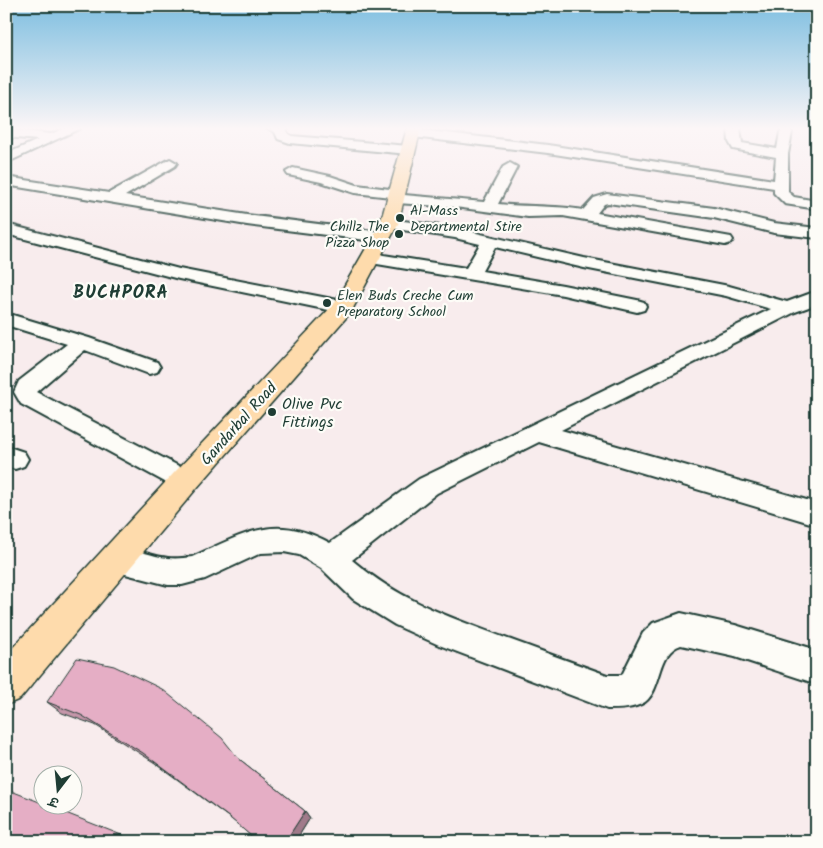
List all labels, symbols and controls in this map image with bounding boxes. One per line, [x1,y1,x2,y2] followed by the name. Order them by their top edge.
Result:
[410,200,522,238] place label: Al-Mass Departmental Stire
[394,212,406,224] marker: Al-Mass Departmental Stire
[326,216,390,254] place label: Chillz The Pizza Shop
[393,228,405,240] marker: Chillz The Pizza Shop
[73,279,169,308] district label: BUCHPORA
[337,285,473,323] place label: Elen Buds Creche Cum Preparatory School
[321,297,333,309] marker: Elen Buds Creche Cum Preparatory School
[195,376,284,471] street label: Gandarbal Road
[282,392,342,435] place label: Olive Pvc Fittings
[266,406,278,418] marker: Olive Pvc Fittings
[32,766,82,816] north arrow
[44,789,62,813] text: उ

